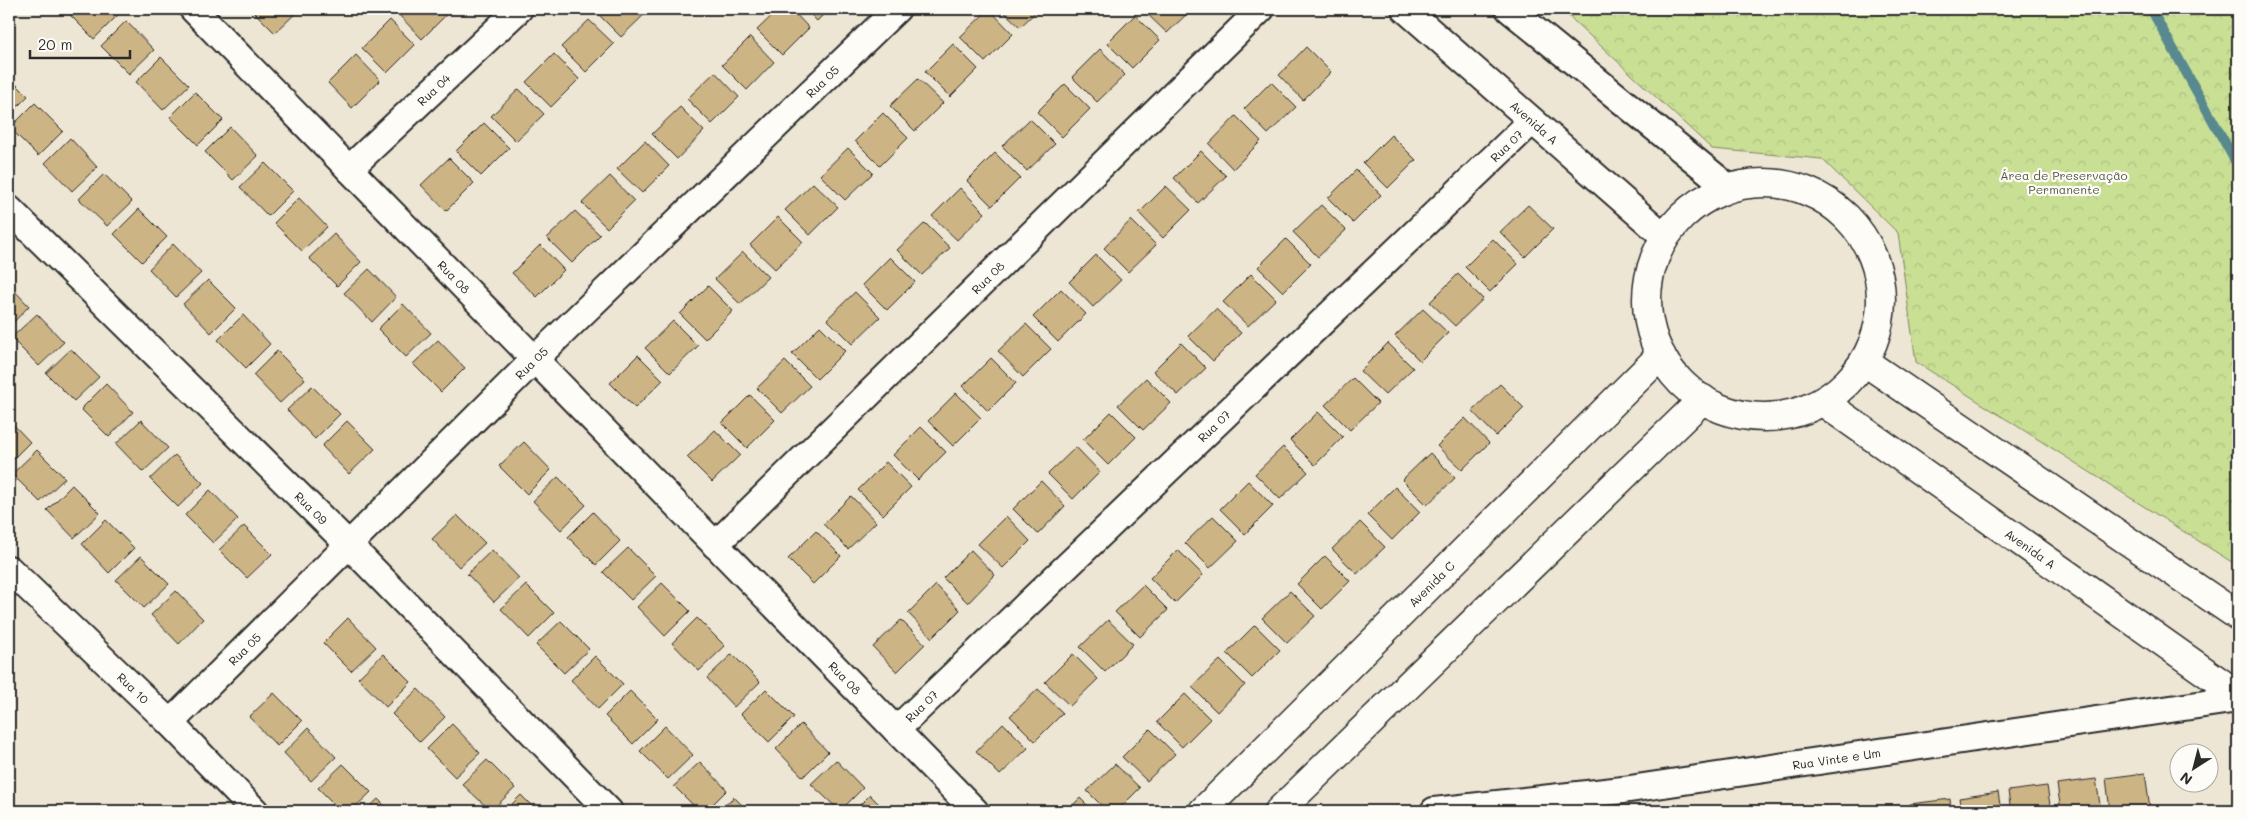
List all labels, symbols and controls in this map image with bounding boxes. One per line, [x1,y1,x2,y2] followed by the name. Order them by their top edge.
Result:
[30,28,130,60] scale bar
[38,34,72,54] text: 20 m
[802,62,842,101] street label: Rua 05
[413,70,454,109] street label: Rua 04
[1507,97,1562,148] street label: Avenida A
[1486,126,1526,165] street label: Rua 07
[2000,167,2128,197] park label: Área de Preservação Permanente
[434,257,474,297] street label: Rua 08
[968,258,1008,297] street label: Rua 08
[511,343,551,383] street label: Rua 05
[1194,406,1234,445] street label: Rua 07
[291,488,331,528] street label: Rua 09
[2002,525,2059,572] street label: Avenida A
[1405,557,1458,610] street label: Avenida C
[225,629,264,669] street label: Rua 05
[825,658,865,698] street label: Rua 08
[114,669,153,707] street label: Rua 10
[901,686,941,725] street label: Rua 07
[2170,742,2220,792] north arrow
[1791,744,1882,773] street label: Rua Vinte e Um
[2176,768,2196,790] text: N

